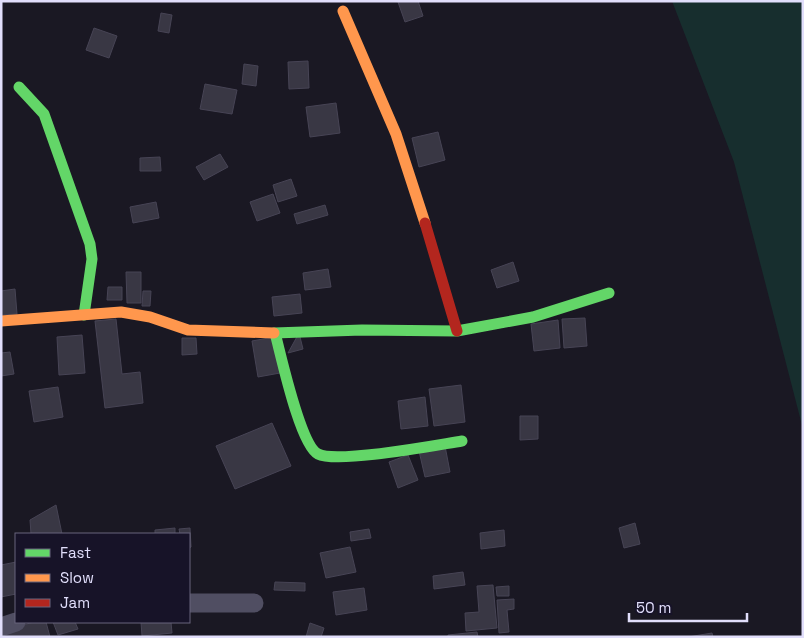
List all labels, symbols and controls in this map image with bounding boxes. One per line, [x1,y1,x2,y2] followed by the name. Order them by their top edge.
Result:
[15,533,190,623] legend
[60,543,91,562] text: Fast
[60,568,94,587] text: Slow
[629,590,746,622] scale bar
[60,593,90,612] text: Jam
[636,598,671,617] text: 50 m

